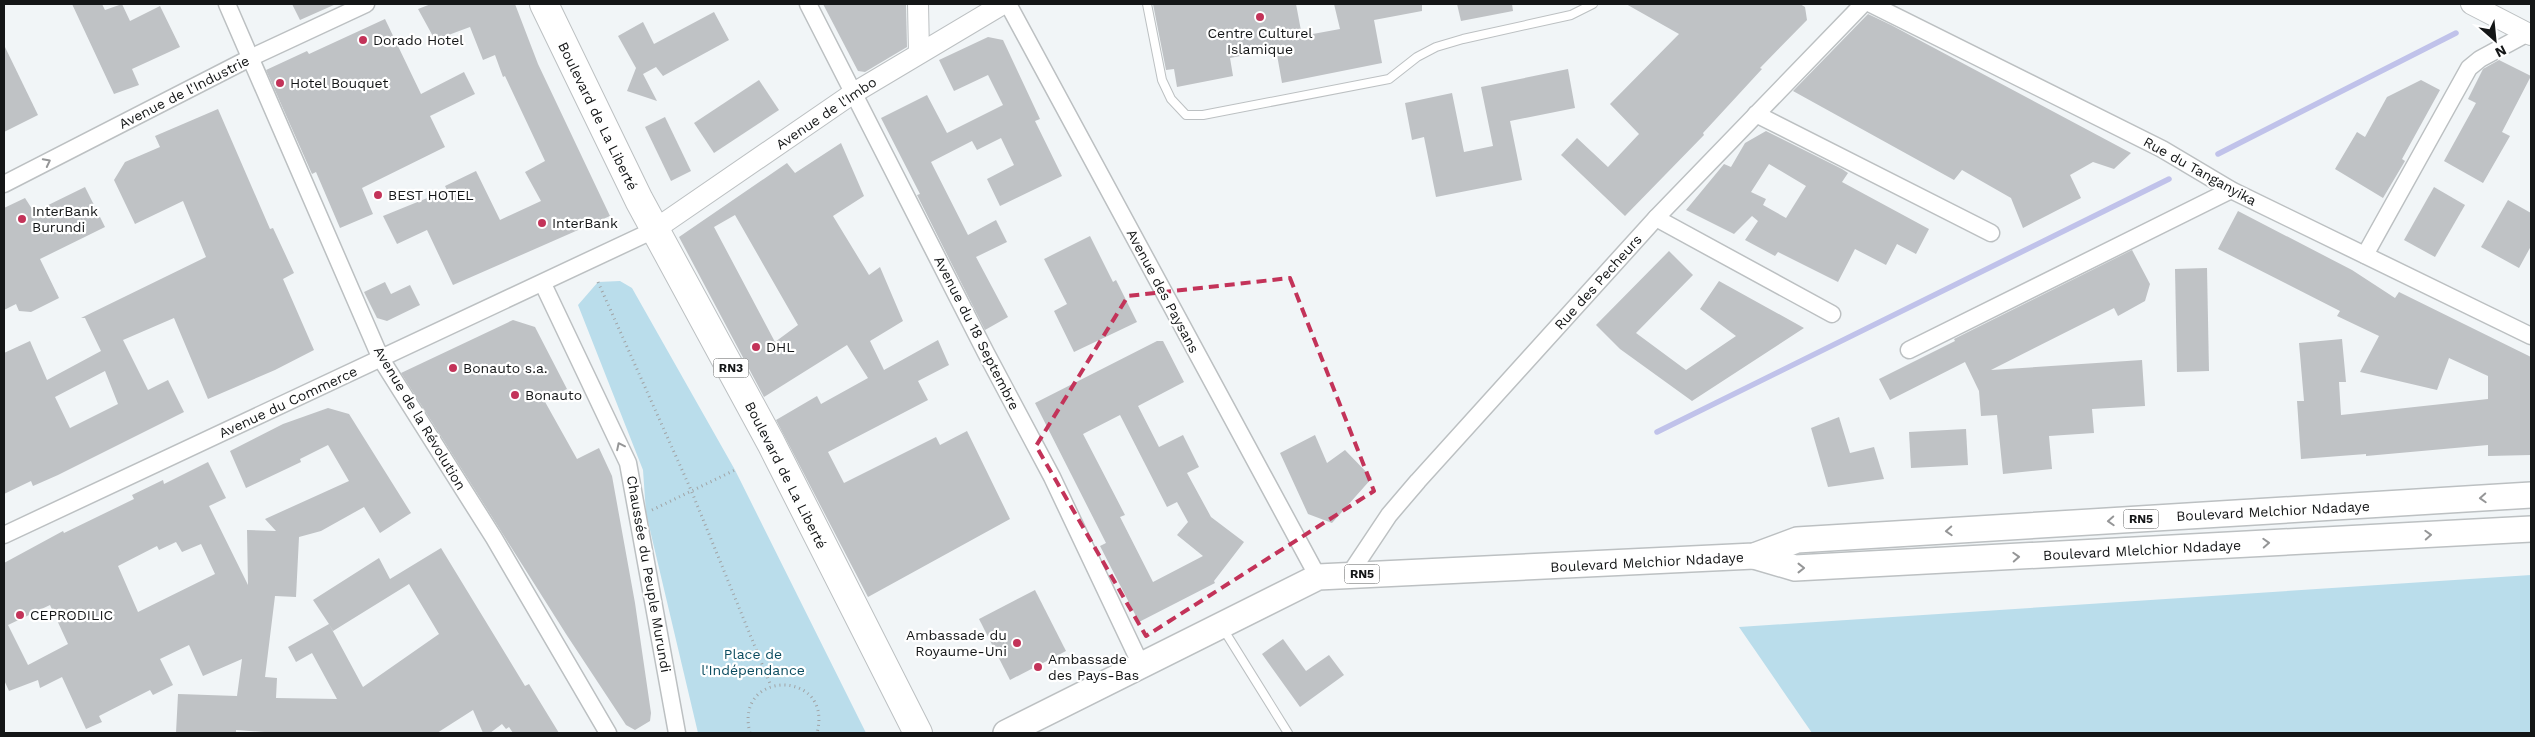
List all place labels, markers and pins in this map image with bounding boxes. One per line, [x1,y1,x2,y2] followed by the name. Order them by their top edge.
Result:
[1254,11,1266,23] marker: Centre Culturel Islamique
[1207,25,1313,57] place label: Centre Culturel Islamique
[373,32,464,48] place label: Dorado Hotel
[357,34,369,46] marker: Dorado Hotel
[290,75,388,91] place label: Hotel Bouquet
[274,77,286,89] marker: Hotel Bouquet
[388,187,474,203] place label: BEST HOTEL
[372,189,384,201] marker: BEST HOTEL
[32,203,98,235] place label: InterBank Burundi
[16,213,28,225] marker: InterBank Burundi
[552,215,618,231] place label: InterBank
[536,217,548,229] marker: InterBank
[766,339,795,355] place label: DHL
[750,341,762,353] marker: DHL
[463,360,548,376] place label: Bonauto s.a.
[447,362,459,374] marker: Bonauto s.a.
[525,387,582,403] place label: Bonauto
[509,389,521,401] marker: Bonauto
[30,607,113,623] place label: CEPRODILIC
[14,609,26,621] marker: CEPRODILIC
[906,627,1007,659] place label: Ambassade du Royaume-Uni
[1011,637,1023,649] marker: Ambassade du Royaume-Uni
[1048,651,1139,683] place label: Ambassade des Pays-Bas
[1032,661,1044,673] marker: Ambassade des Pays-Bas

